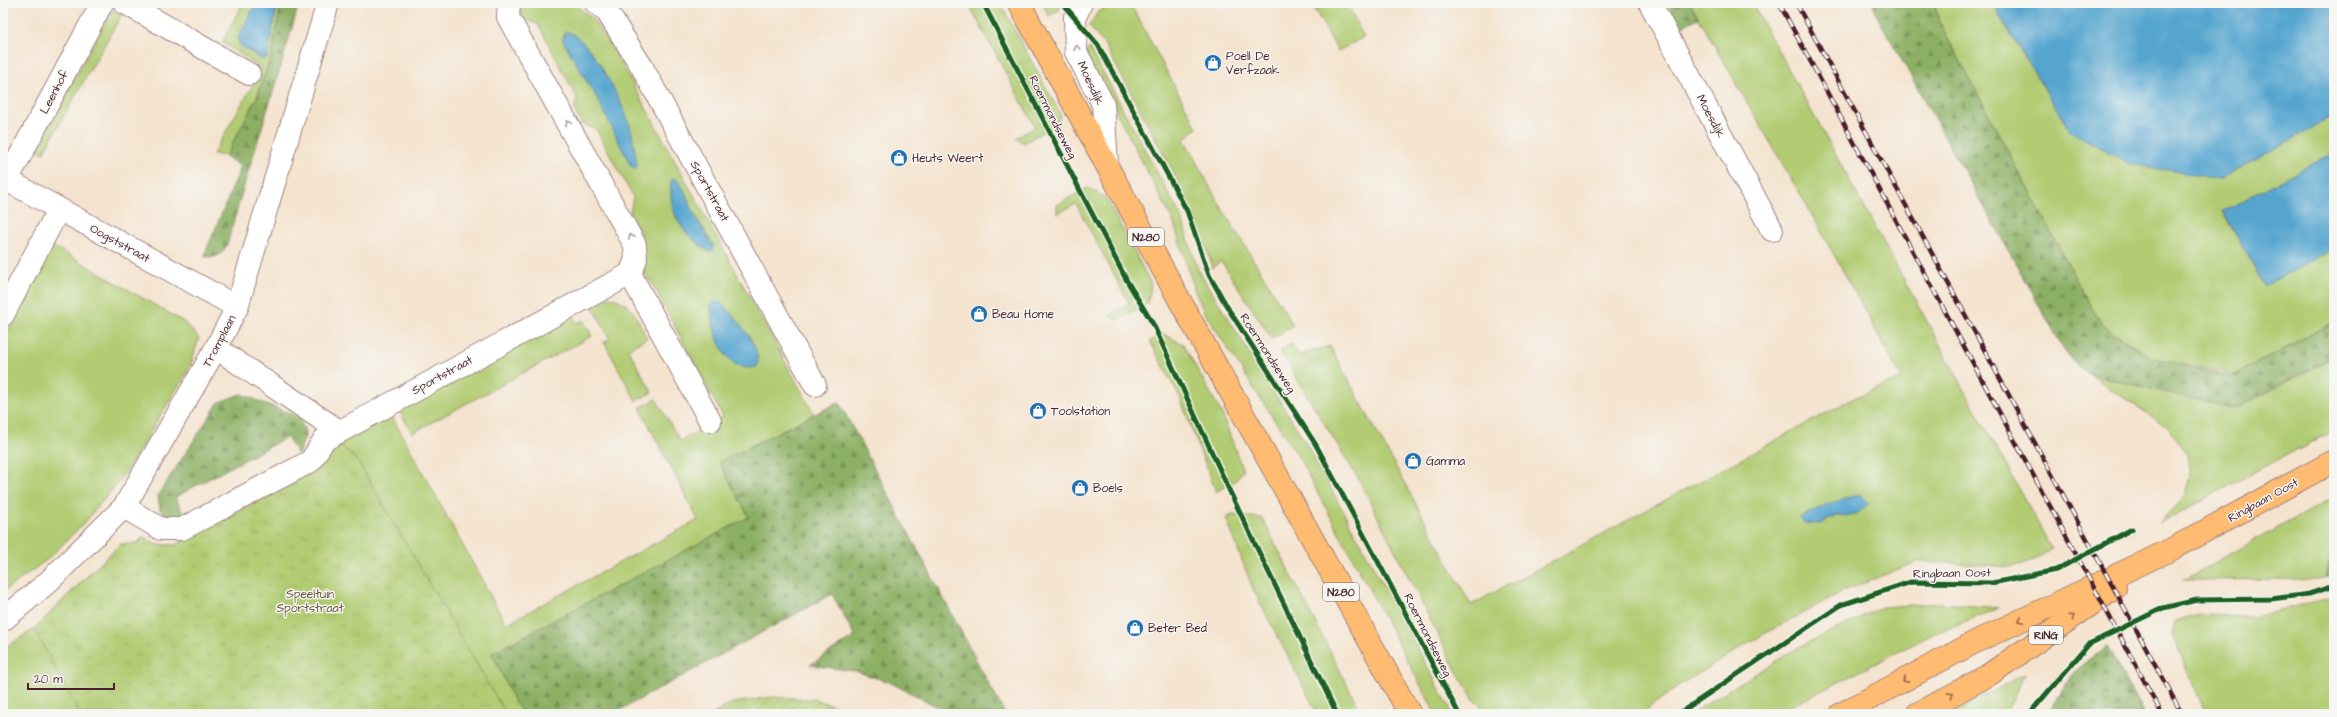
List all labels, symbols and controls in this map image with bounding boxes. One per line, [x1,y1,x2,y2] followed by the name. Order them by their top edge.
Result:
[1073,45,1082,51] one-way arrow
[1226,48,1280,79] place label: Poell De Verfzaak
[1203,53,1223,73] shop icon: Poell De Verfzaak
[1073,58,1108,109] street label: Moesdijk
[36,67,73,117] street label: Leenhof
[1023,73,1081,162] street label: Roermondseweg
[1692,92,1729,141] street label: Moesdijk
[565,120,573,127] one-way arrow
[889,148,909,168] shop icon: Heuts Weert
[912,150,983,167] place label: Heuts Weert
[686,158,733,225] street label: Sportstraat
[86,220,153,268] street label: Oogststraat
[1128,228,1164,246] road number: N280
[628,233,636,241] one-way arrow
[969,304,989,324] shop icon: Beau Home
[992,306,1054,323] place label: Beau Home
[1235,310,1300,397] street label: Roermondseweg
[199,312,240,370] street label: Tromplaan
[409,352,476,399] street label: Sportstraat
[1028,401,1048,421] shop icon: Toolstation
[1051,403,1110,420] place label: Toolstation
[1403,451,1423,471] shop icon: Gamma
[1426,453,1465,470] place label: Gamma
[2225,474,2302,528] street label: Ringbaan Oost
[1070,478,1090,498] shop icon: Boels
[1093,480,1123,497] place label: Boels
[1913,564,1991,584] street label: Ringbaan Oost
[1323,583,1359,601] road number: N280
[276,586,344,617] park label: Speeltuin Sportstraat
[1398,591,1456,680] street label: Roermondseweg
[2068,614,2075,622] one-way arrow
[2018,615,2026,623] one-way arrow
[1125,618,1145,638] shop icon: Beter Bed
[1148,620,1207,637] place label: Beter Bed
[2029,626,2063,644] road number: RING
[28,665,114,691] scale bar
[34,671,63,688] text: 20 m
[1902,675,1909,682] one-way arrow
[1947,693,1955,700] one-way arrow

